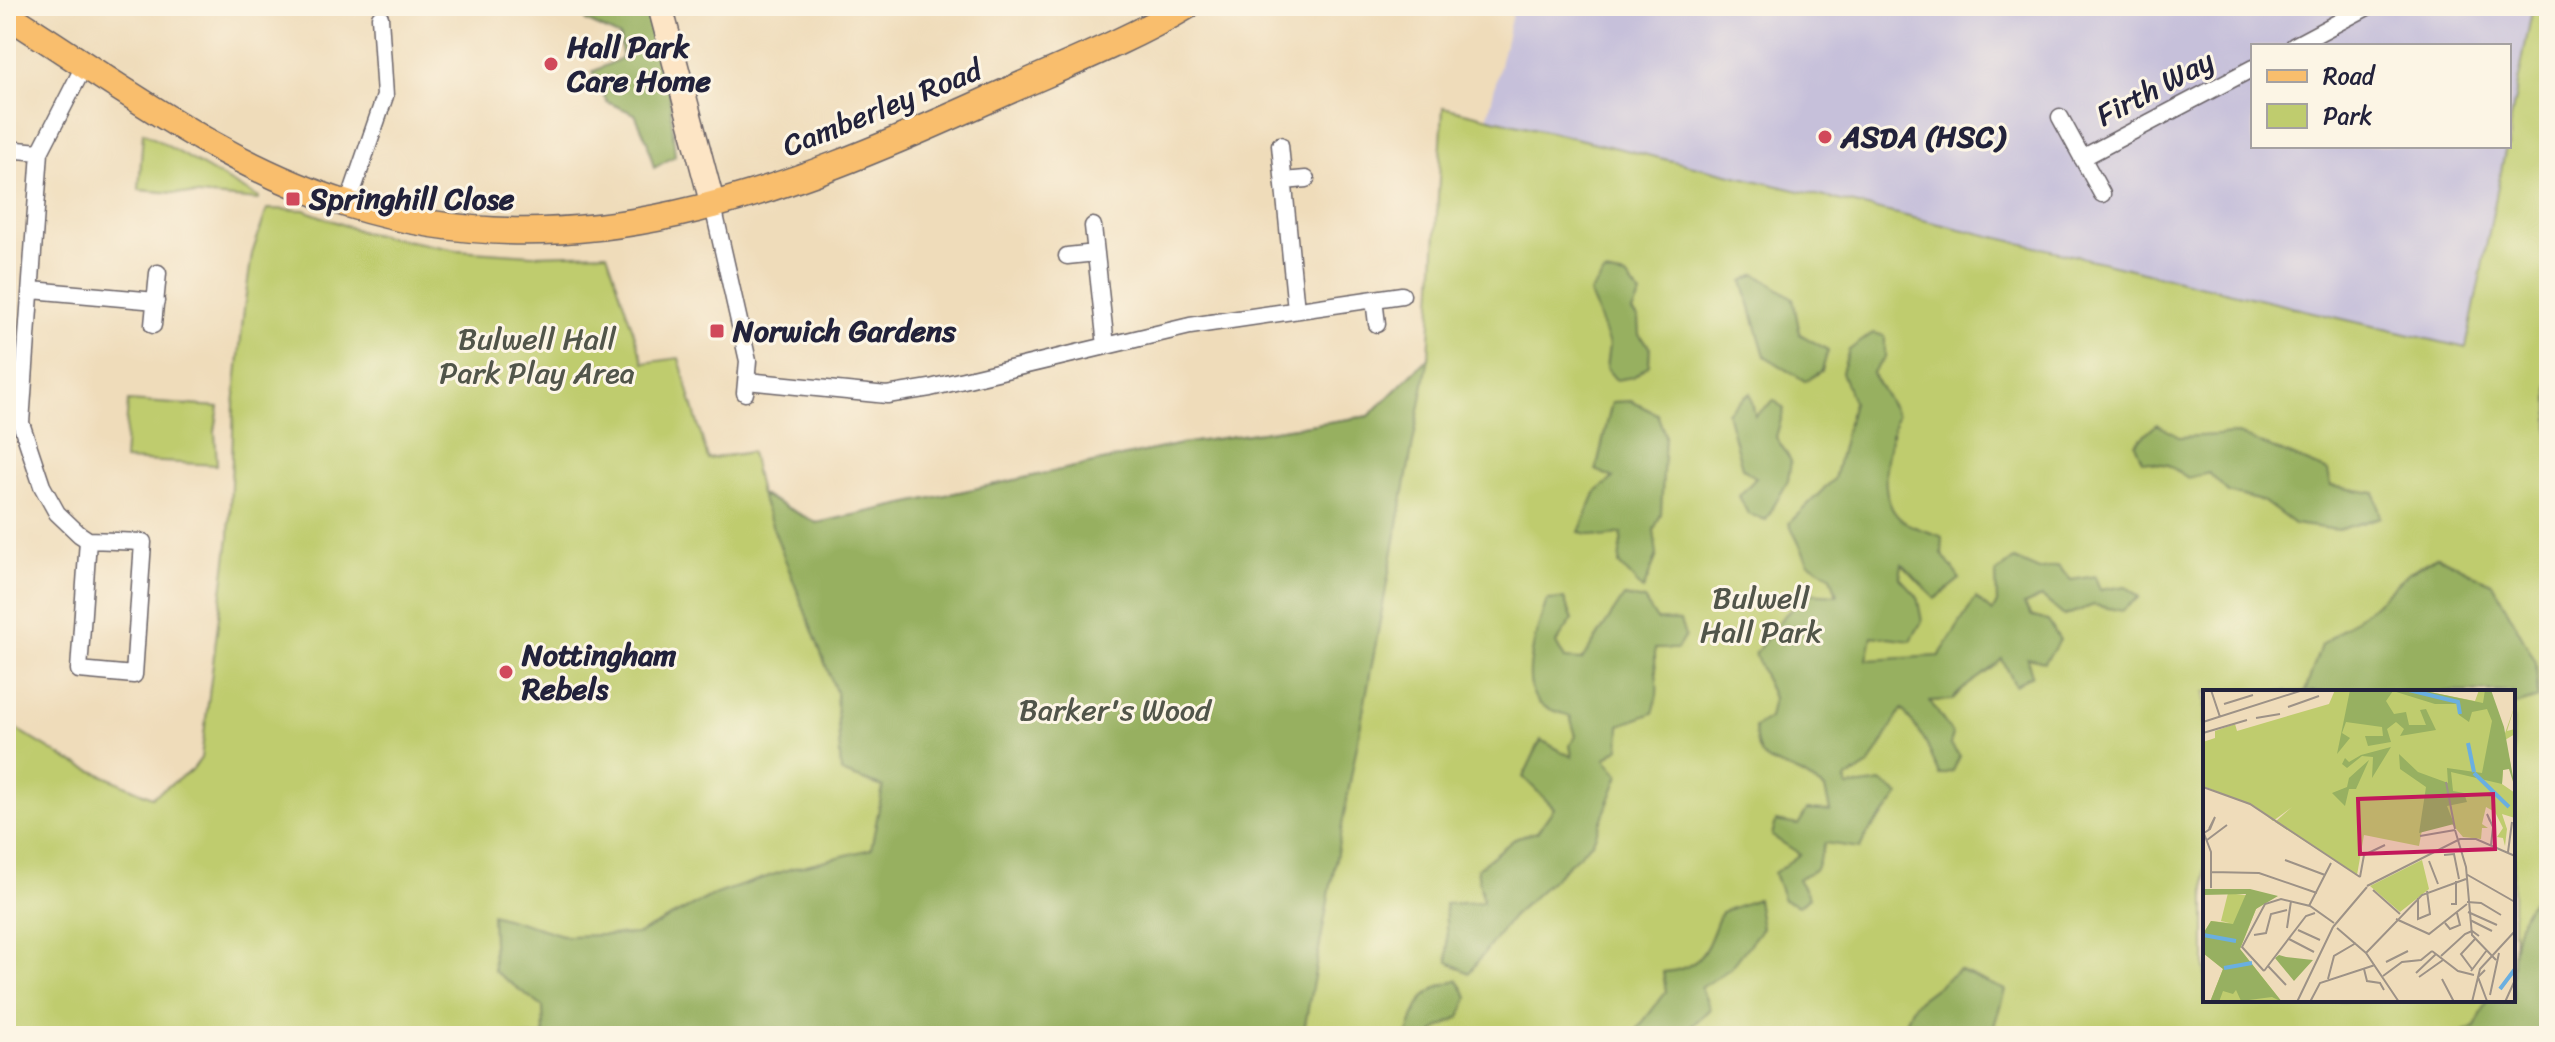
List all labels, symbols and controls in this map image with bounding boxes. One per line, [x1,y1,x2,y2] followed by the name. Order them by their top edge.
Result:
[566,20,711,108] place label: Hall Park Care Home
[2086,34,2224,142] street label: Firth Way
[774,43,992,173] street label: Camberley Road
[2251,44,2511,148] legend
[542,55,560,73] marker: Hall Park Care Home
[2323,55,2377,97] text: Road
[2323,95,2372,137] text: Park
[1839,110,2007,164] place label: ASDA (HSC)
[1816,128,1834,146] marker: ASDA (HSC)
[308,172,515,226] place label: Springhill Close
[284,190,302,208] marker: Springhill Close
[732,304,957,358] place label: Norwich Gardens
[439,312,635,400] park label: Bulwell Hall Park Play Area
[708,322,726,340] marker: Norwich Gardens
[1700,571,1823,659] park label: Bulwell Hall Park
[521,628,676,716] place label: Nottingham Rebels
[497,663,515,681] marker: Nottingham Rebels
[1019,683,1213,737] park label: Barker's Wood
[2203,690,2515,1002] inset map

